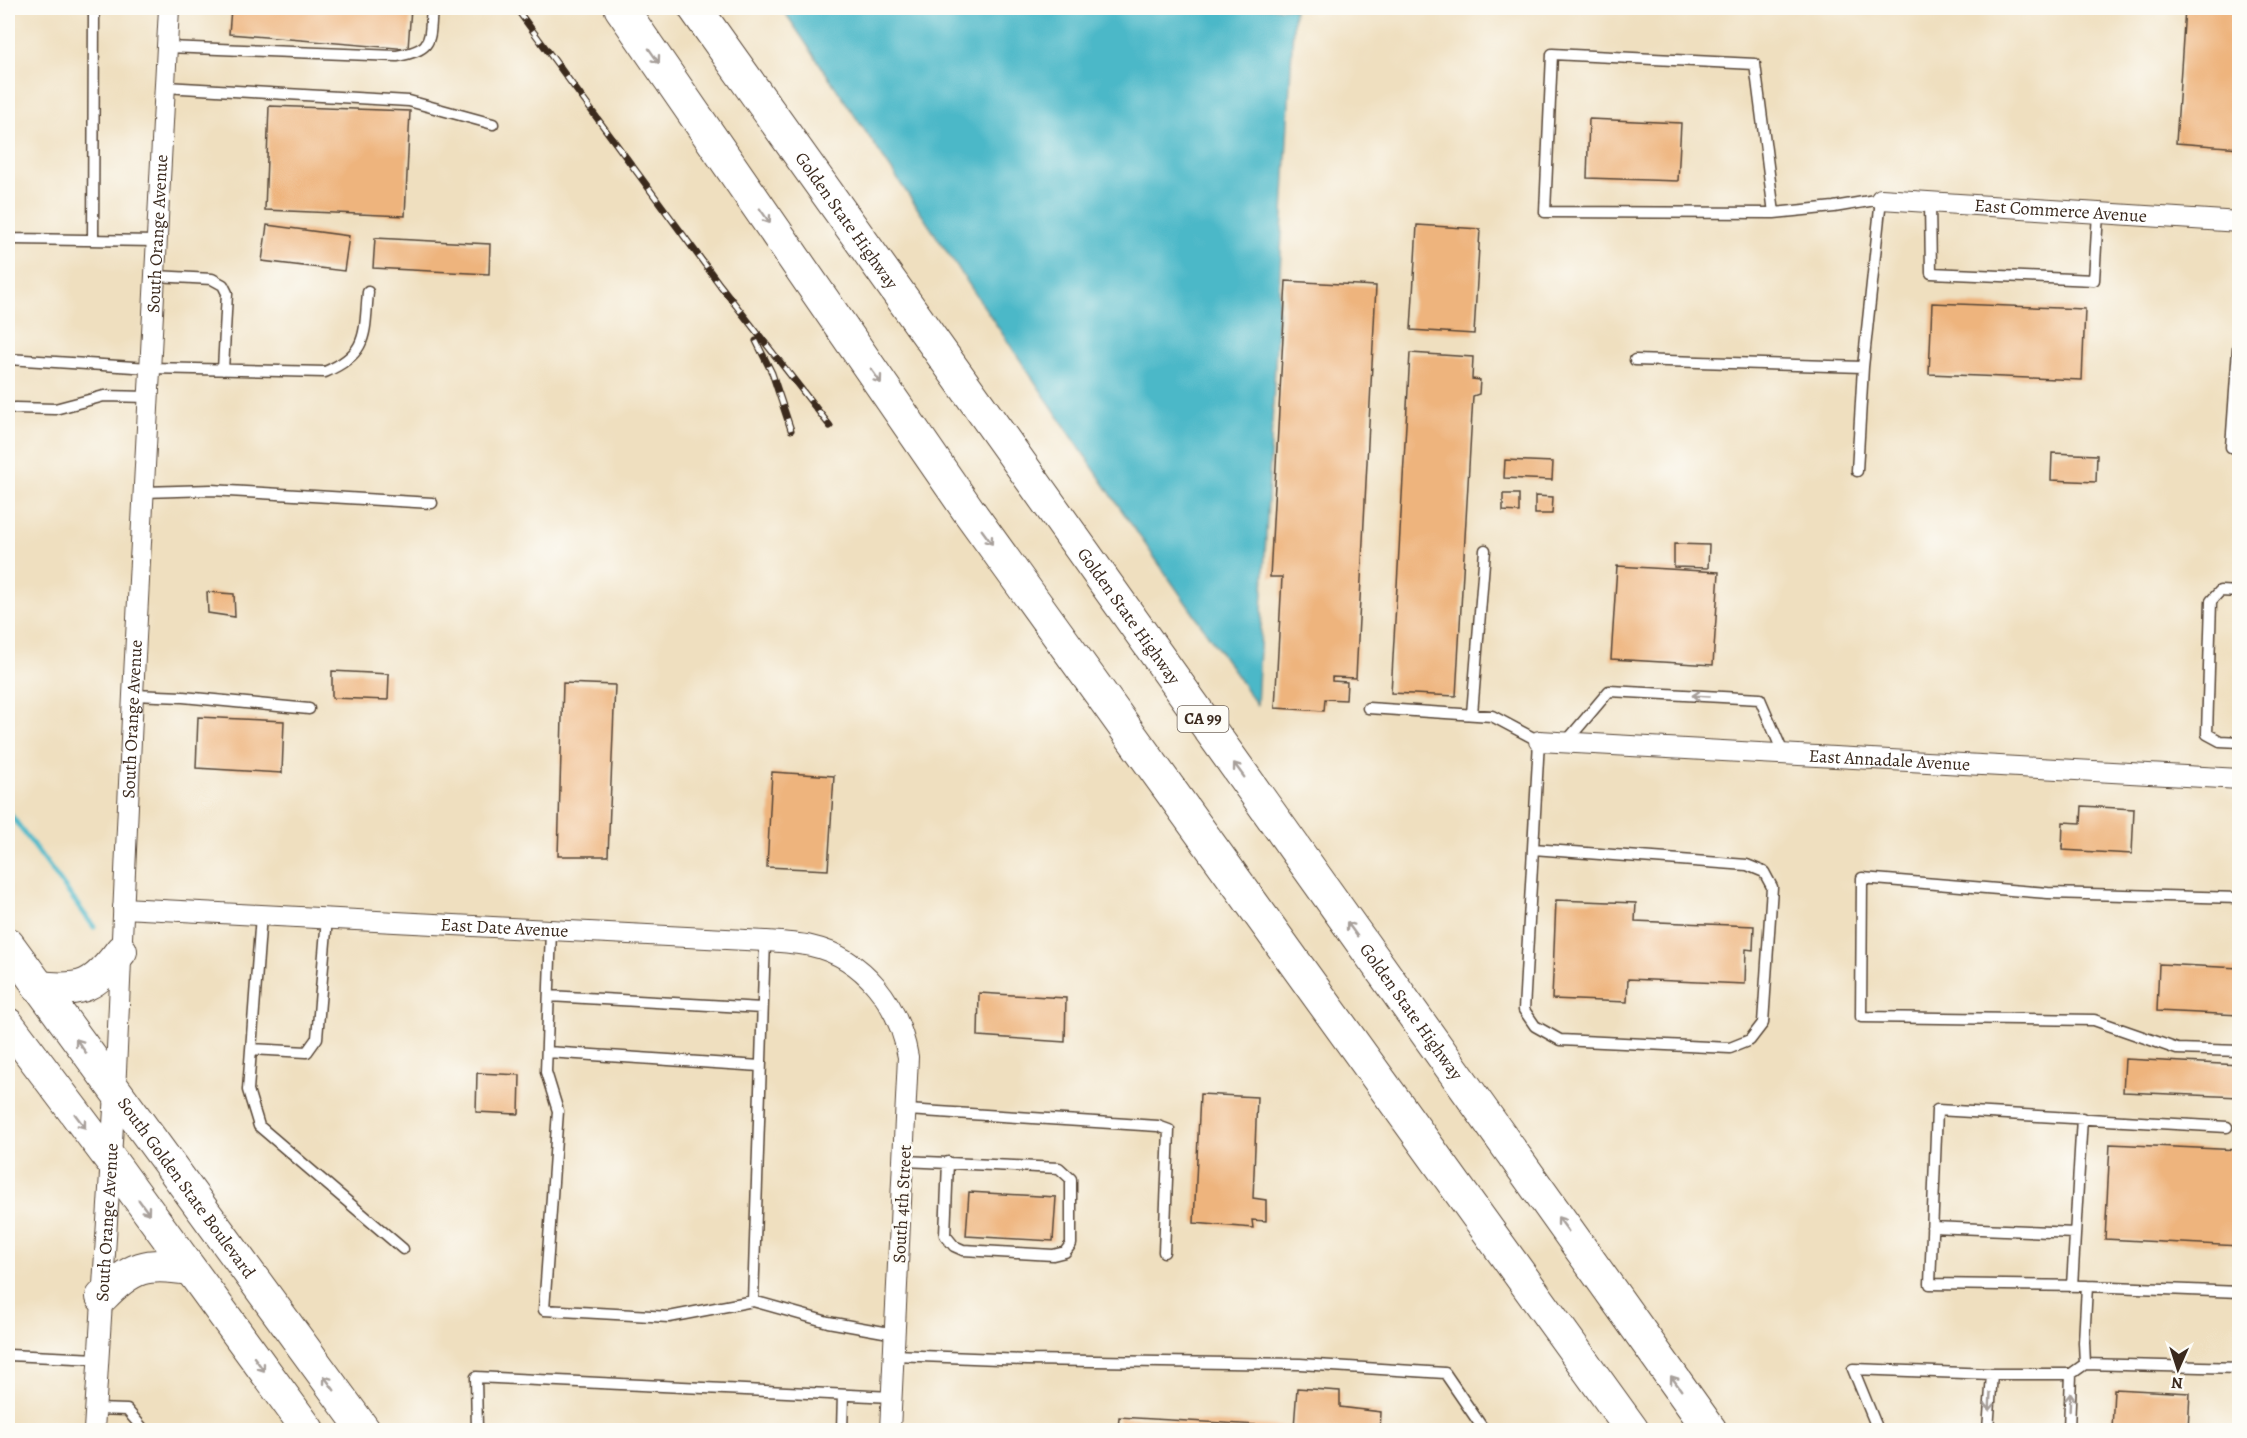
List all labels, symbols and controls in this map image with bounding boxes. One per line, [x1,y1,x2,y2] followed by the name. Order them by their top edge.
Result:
[648,47,660,63] one-way arrow
[790,147,904,295] street label: Golden State Highway
[141,154,173,314] street label: South Orange Avenue
[1974,193,2148,228] street label: East Commerce Avenue
[759,207,771,224] one-way arrow
[870,368,882,384] one-way arrow
[981,528,993,544] one-way arrow
[1072,543,1187,690] street label: Golden State Highway
[116,639,148,799] street label: South Orange Avenue
[1692,690,1712,701] one-way arrow
[1178,706,1228,732] road number: CA 99
[1808,744,1971,776] street label: East Annadale Avenue
[1233,762,1245,778] one-way arrow
[440,912,569,943] street label: East Date Avenue
[1346,921,1358,937] one-way arrow
[1354,938,1469,1086] street label: Golden State Highway
[75,1038,87,1054] one-way arrow
[112,1092,261,1283] street label: South Golden State Boulevard
[74,1113,87,1129] one-way arrow
[90,1142,124,1302] street label: South Orange Avenue
[887,1144,917,1264] street label: South 4th Street
[138,1198,150,1214] one-way arrow
[1557,1217,1569,1233] one-way arrow
[2148,1339,2208,1399] north arrow
[253,1356,265,1372] one-way arrow
[2171,1372,2184,1394] text: N
[1670,1375,1682,1391] one-way arrow
[323,1376,335,1392] one-way arrow
[1984,1392,1995,1412] one-way arrow
[2065,1393,2076,1413] one-way arrow

